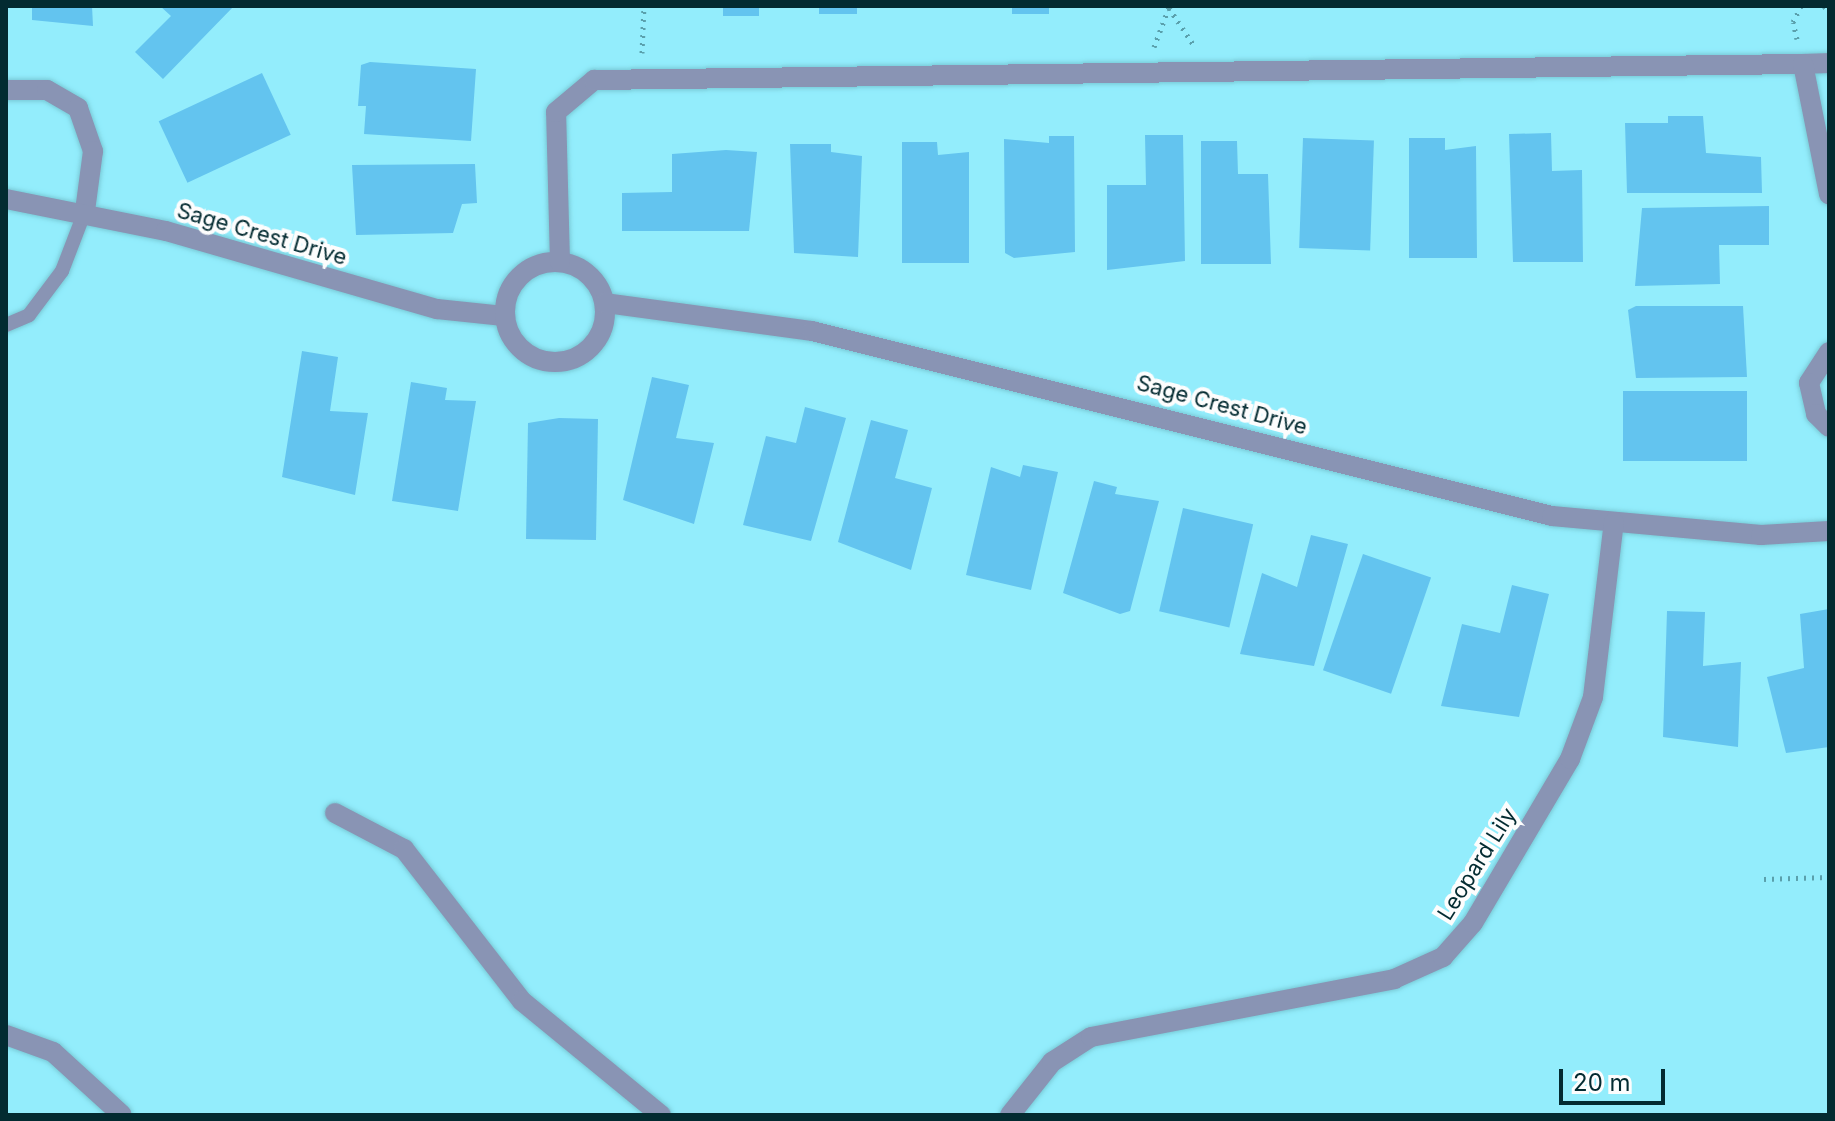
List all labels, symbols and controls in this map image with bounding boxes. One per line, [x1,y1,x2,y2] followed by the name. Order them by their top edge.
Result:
[174,197,350,271] street label: Sage Crest Drive
[1134,370,1310,440] street label: Sage Crest Drive
[1432,803,1522,925] street label: Leopard Lily
[1563,1053,1669,1103] scale bar
[1573,1068,1631,1097] text: 20 m

